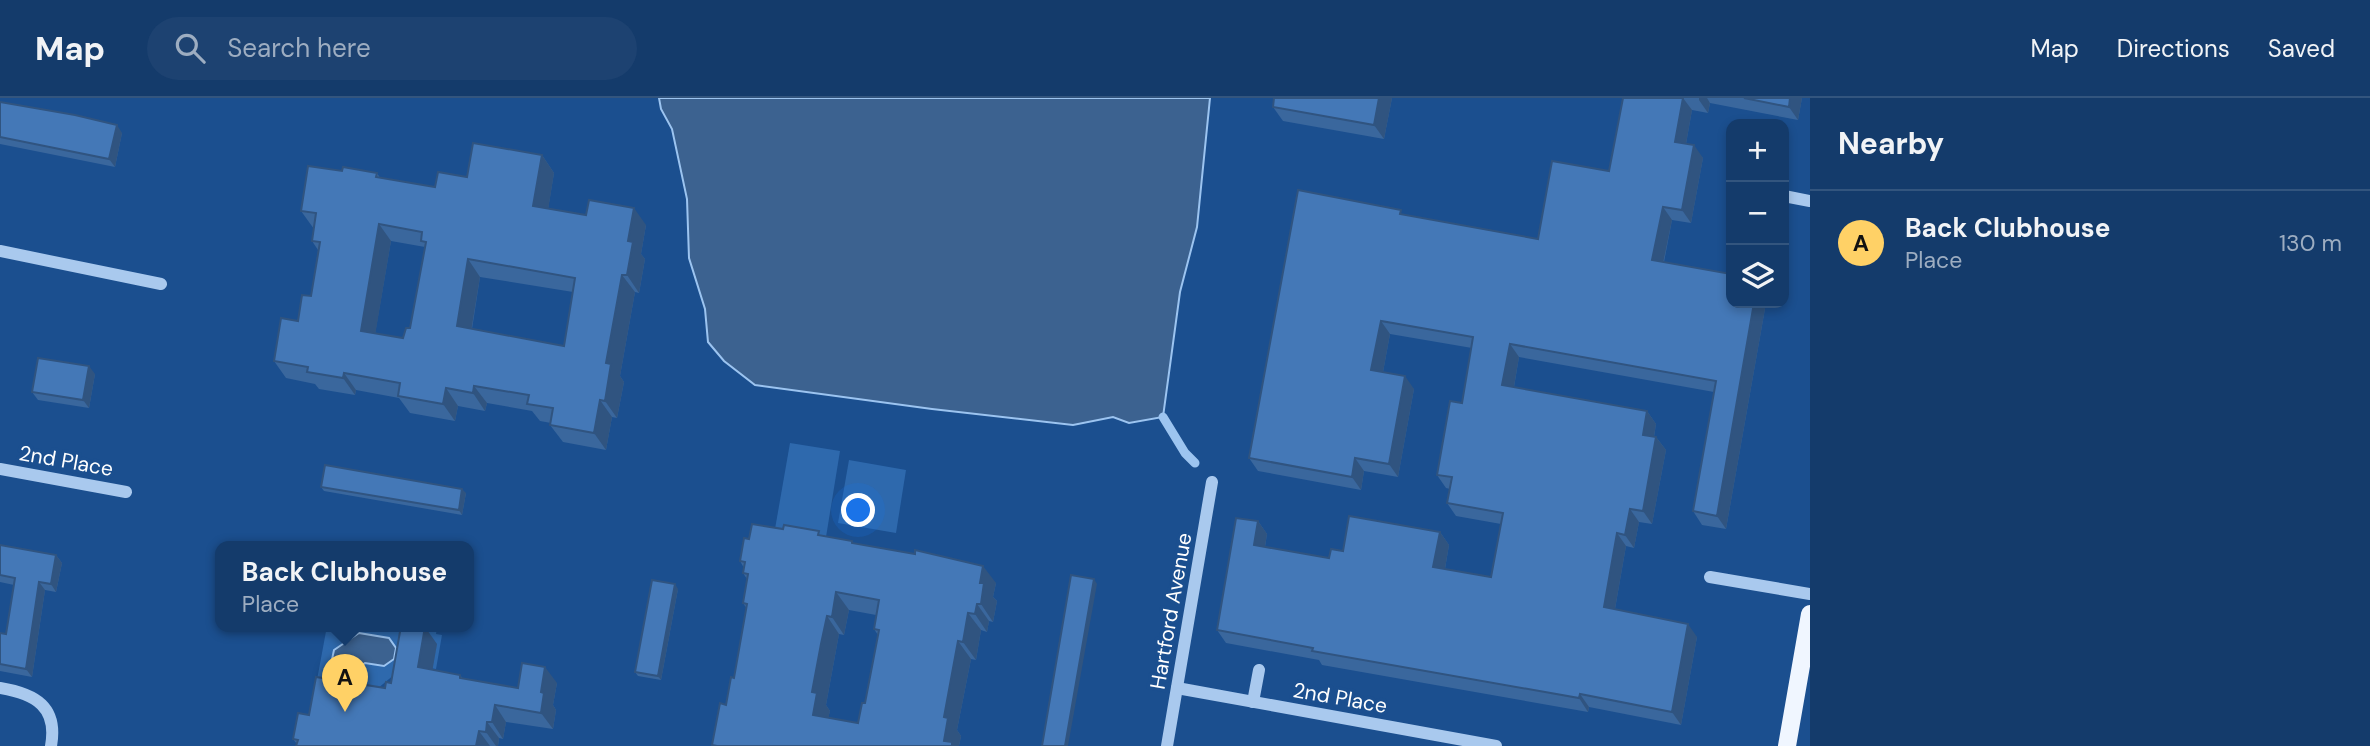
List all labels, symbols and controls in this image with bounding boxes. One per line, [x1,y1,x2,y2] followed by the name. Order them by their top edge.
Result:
[147,17,637,80] search box
[35,27,105,70] text: Map
[171,29,209,67] icon: search
[227,31,371,65] text: Search here
[2031,33,2079,64] text: Map
[2117,33,2230,64] text: Directions
[2268,33,2335,64] text: Saved
[1726,119,1789,308] map controls
[1726,119,1789,182] button: +
[1838,124,1944,163] text: Nearby
[1726,182,1789,245] button: −
[1905,211,2110,245] text: Back Clubhouse
[1853,228,1869,258] text: A
[2279,228,2342,258] text: 130 m
[1726,245,1789,308] button: layers
[1905,245,1962,275] text: Place
[17,439,115,483] street label: 2nd Place
[841,493,875,527] your location
[1143,531,1199,691] street label: Hartford Avenue
[215,541,474,632] popup
[242,555,447,589] text: Back Clubhouse
[242,589,299,619] text: Place
[322,654,368,712] pin: A
[1291,676,1389,720] street label: 2nd Place

